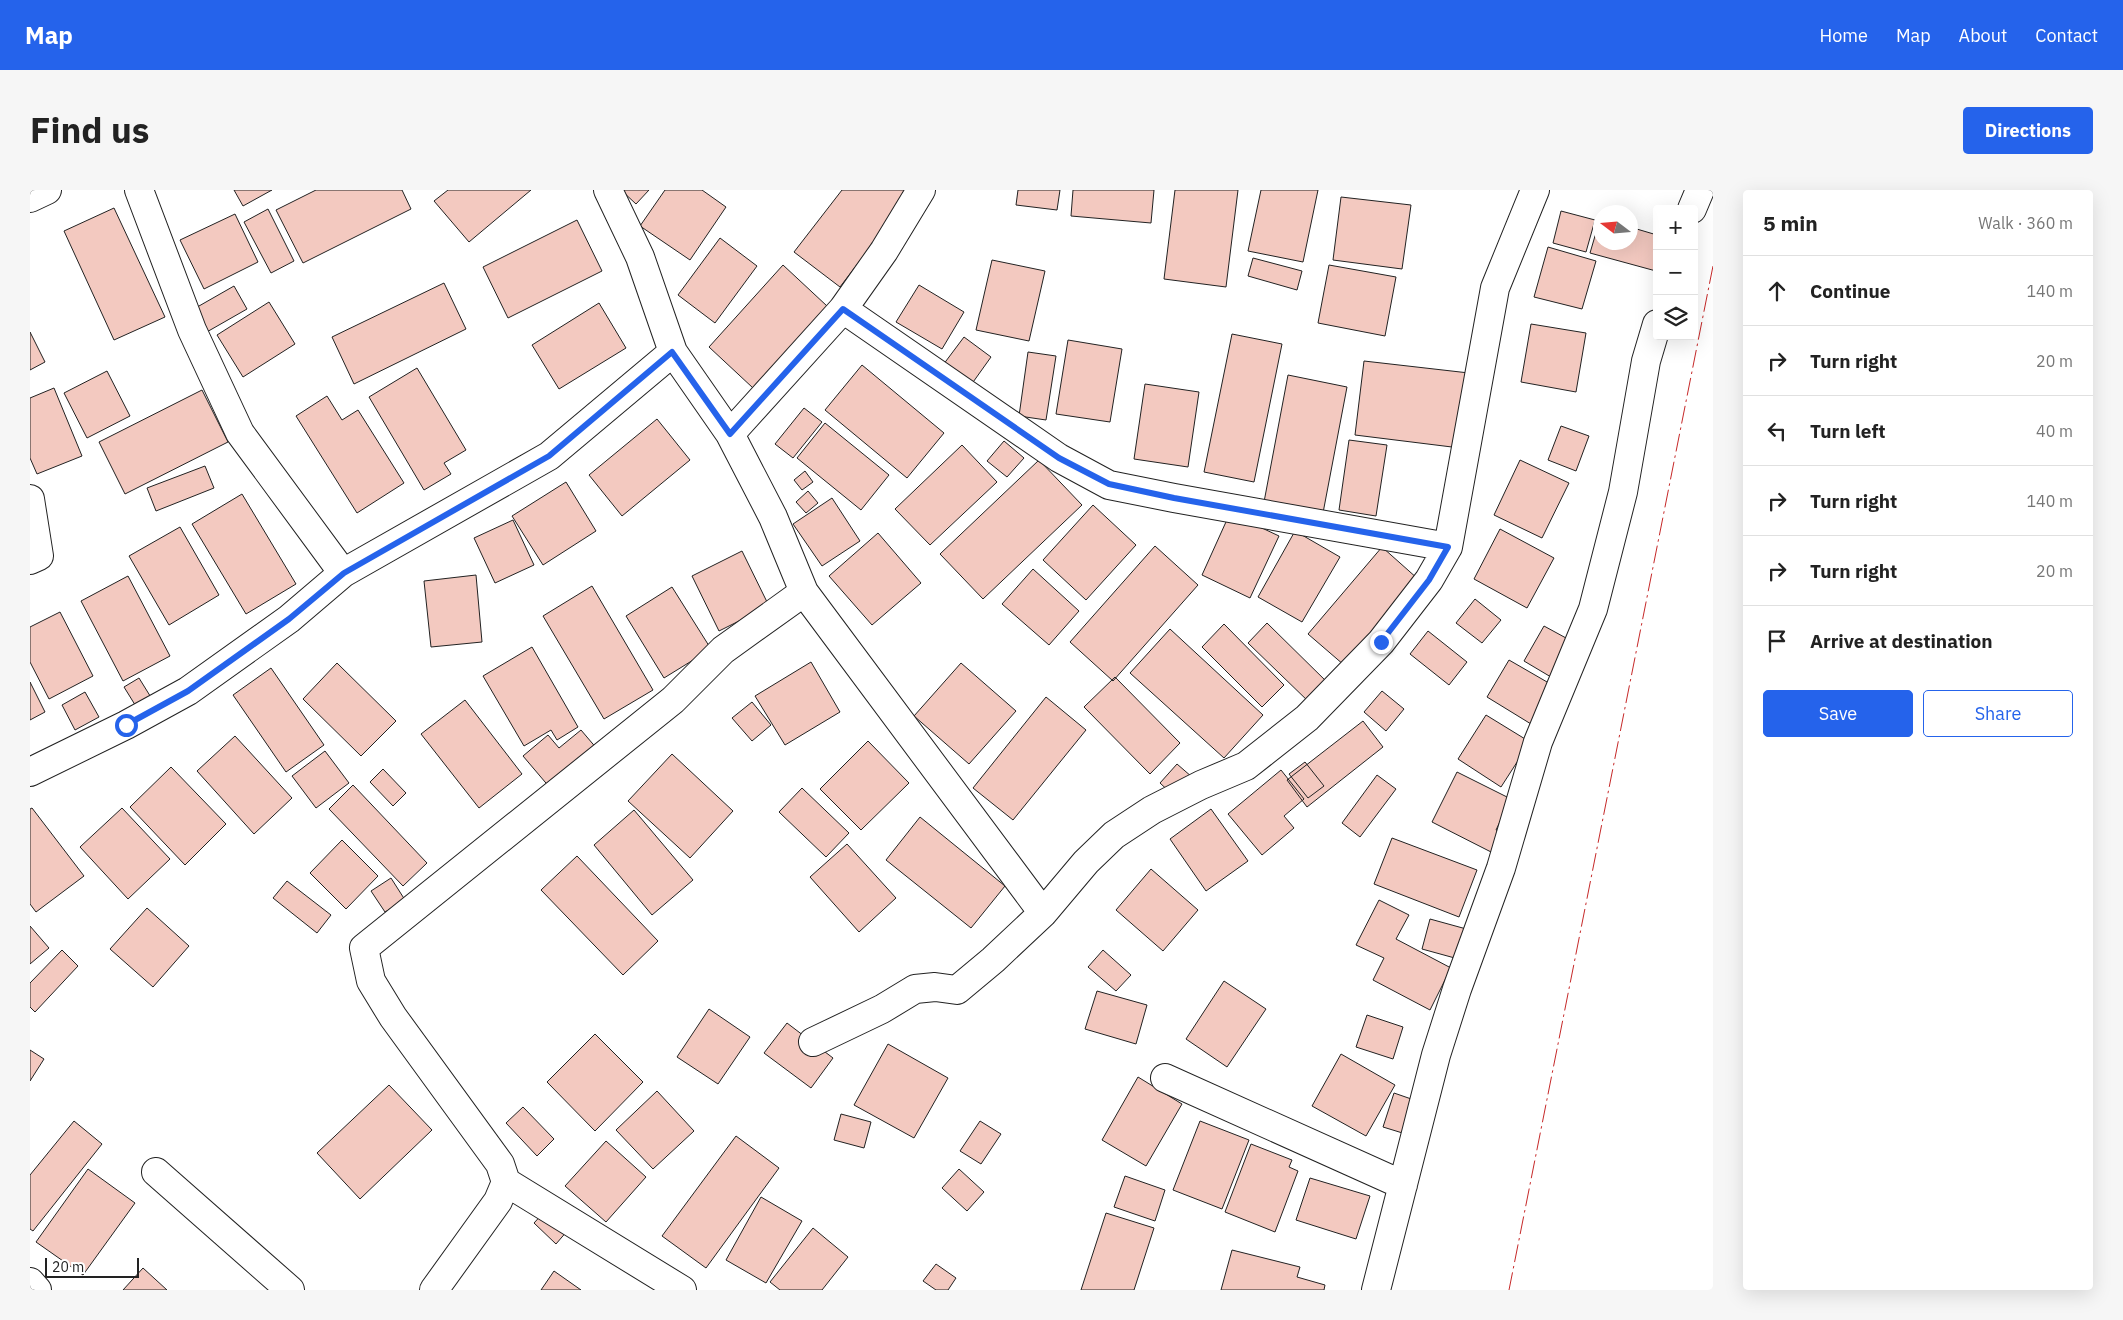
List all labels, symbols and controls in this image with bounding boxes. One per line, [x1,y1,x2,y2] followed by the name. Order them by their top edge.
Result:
[25,19,73,51] text: Map
[1820,24,1868,47] text: Home
[1896,24,1931,47] text: Map
[1959,24,2007,47] text: About
[2035,24,2098,47] text: Contact
[30,107,149,153] text: Find us
[1963,107,2093,154] button: Directions
[1593,205,1638,250] north arrow
[1653,205,1698,340] map controls
[1653,205,1698,250] button: +
[1763,209,1818,237] text: 5 min
[1978,213,2073,233] text: Walk · 360 m
[1653,250,1698,295] button: −
[1763,277,1791,305] icon: ahead
[1810,279,1890,303] text: Continue
[2026,281,2073,301] text: 140 m
[1653,295,1698,340] button: layers
[1763,347,1791,375] icon: right
[1810,349,1897,373] text: Turn right
[2036,351,2073,371] text: 20 m
[1763,417,1791,445] icon: left
[1810,419,1886,443] text: Turn left
[2036,421,2073,441] text: 40 m
[1763,487,1791,515] icon: right
[1810,489,1897,513] text: Turn right
[2026,491,2073,511] text: 140 m
[1763,557,1791,585] icon: right
[1810,559,1897,583] text: Turn right
[2036,561,2073,581] text: 20 m
[1763,627,1791,655] icon: arrive
[1810,629,1993,653] text: Arrive at destination
[1370,631,1393,654] route end
[1763,690,1913,737] button: Save
[1923,690,2073,737] button: Share
[115,714,138,737] route start
[45,1255,139,1278] scale bar
[52,1258,84,1276] text: 20 m

